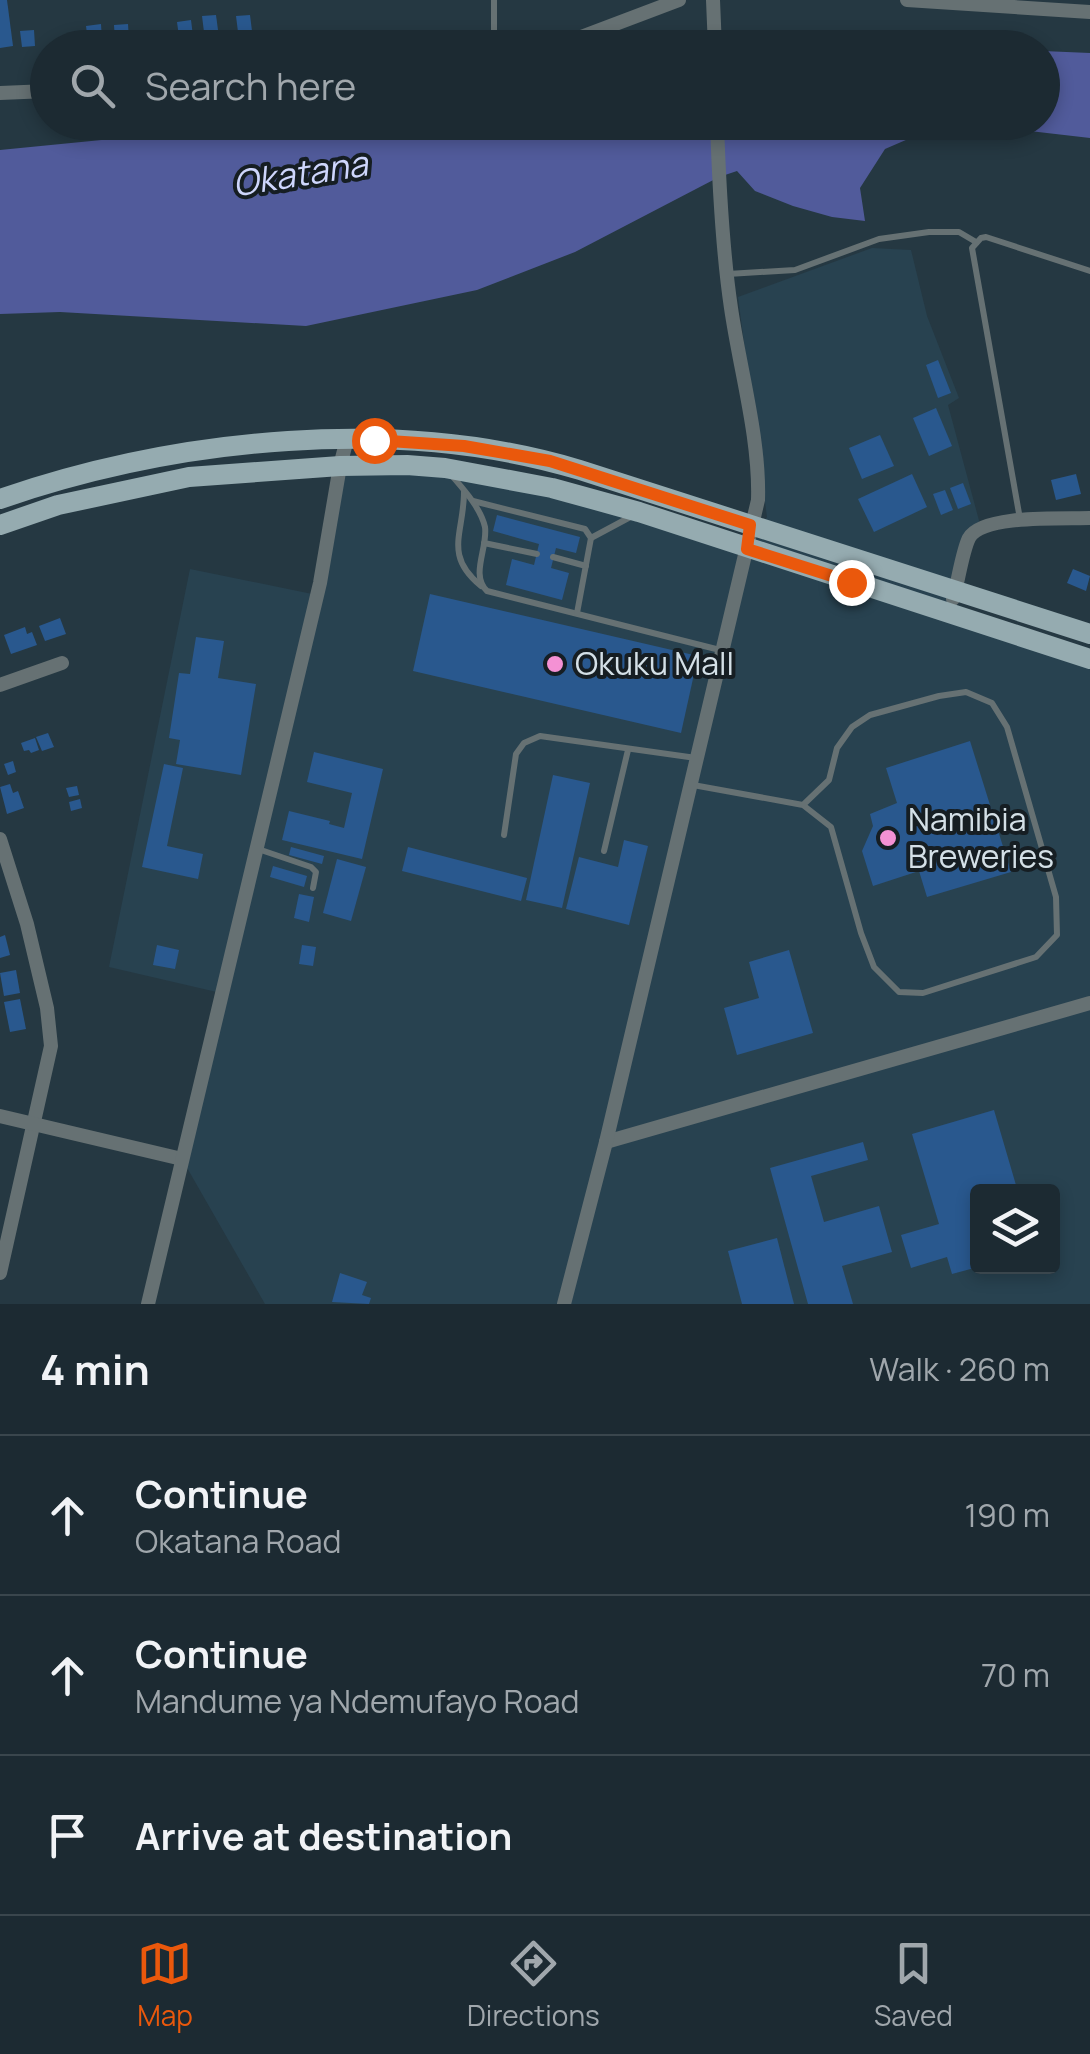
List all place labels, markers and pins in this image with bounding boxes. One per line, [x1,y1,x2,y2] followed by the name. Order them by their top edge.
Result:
[575,641,734,685] place label: Okuku Mall
[544,653,566,675] marker: Okuku Mall
[908,797,1054,878] place label: Namibia Breweries
[877,827,899,849] marker: Namibia Breweries

